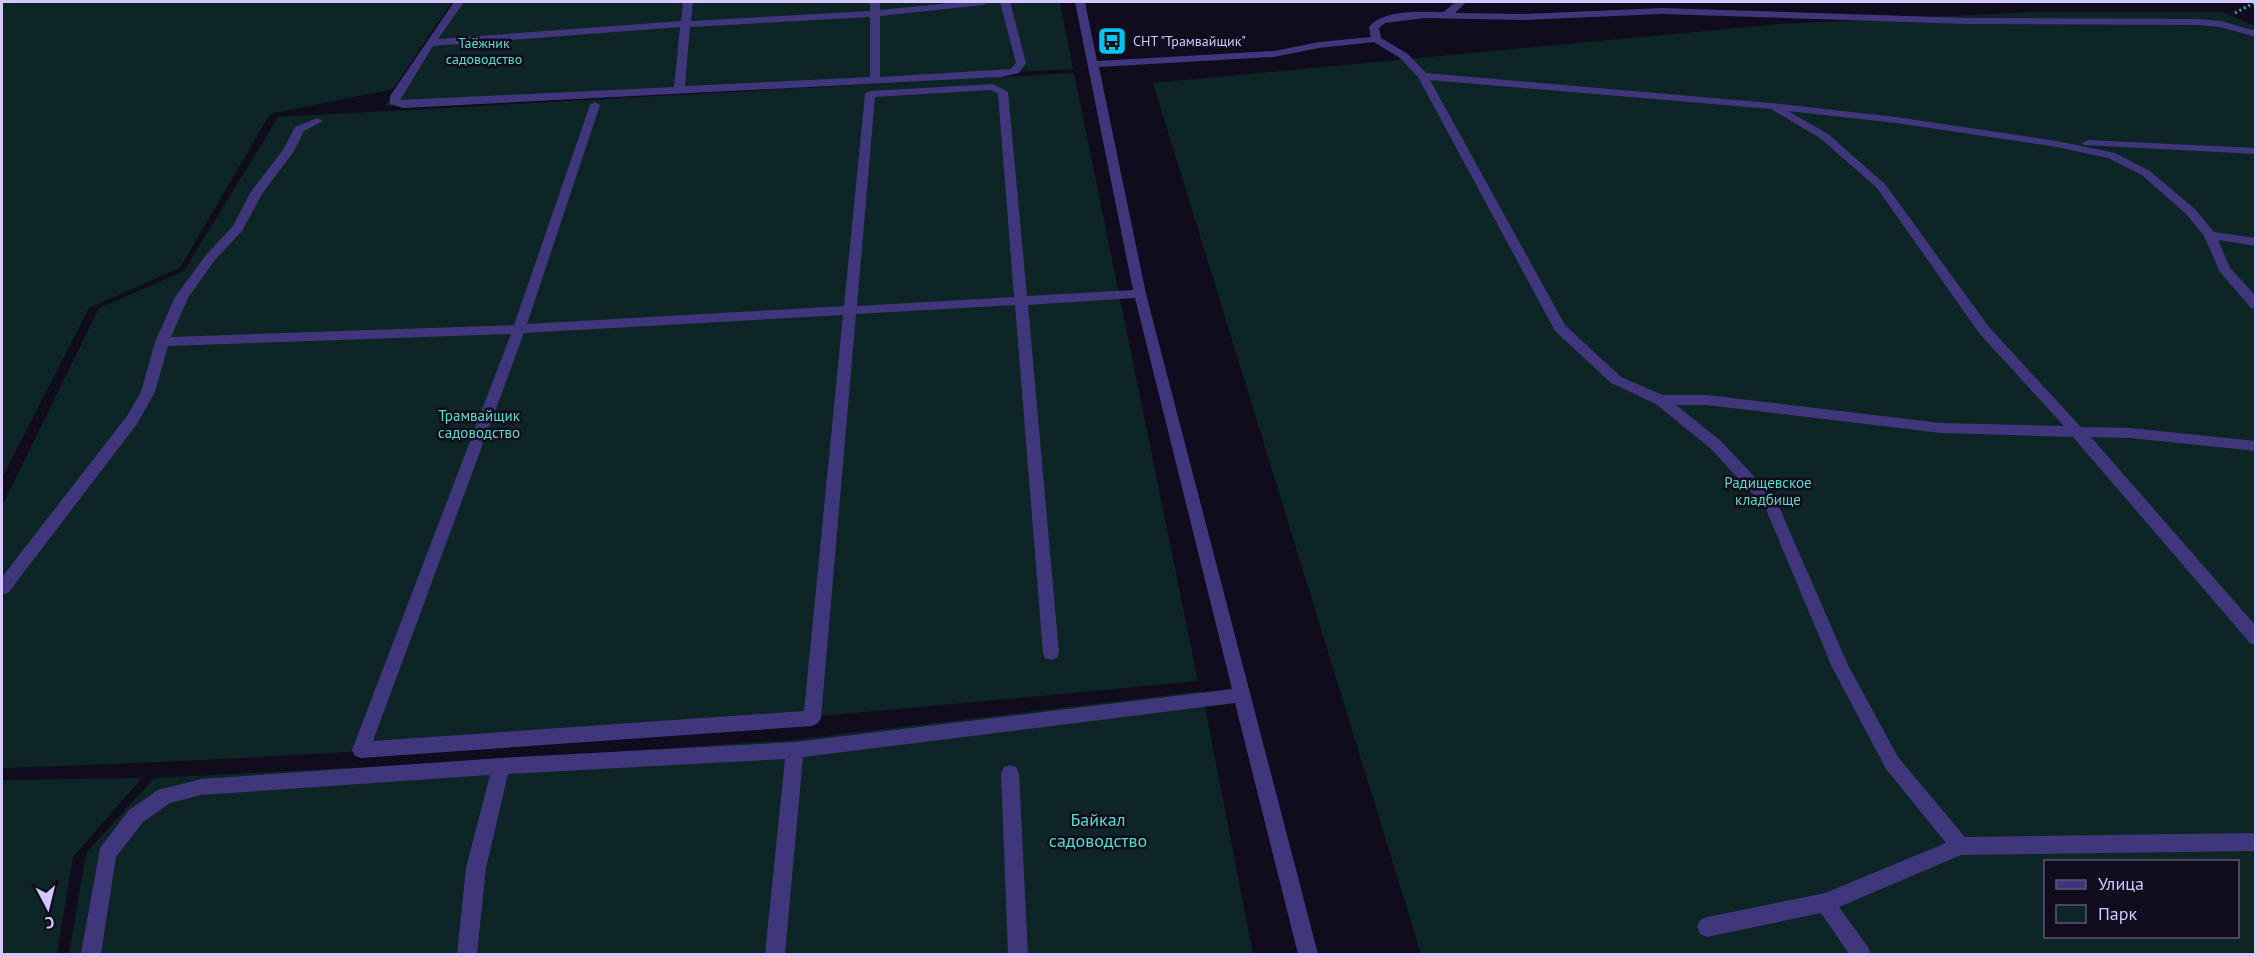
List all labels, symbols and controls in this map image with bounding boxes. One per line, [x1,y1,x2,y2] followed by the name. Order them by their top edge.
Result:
[1096,25,1128,57] bus stop icon: СНТ "Трамвайщик"
[1133,32,1246,50] place label: СНТ "Трамвайщик"
[446,34,522,68] park label: Таёжник садоводство
[438,406,521,442] park label: Трамвайщик садоводство
[1724,473,1812,509] park label: Радищевское кладбище
[1049,808,1147,852] park label: Байкал садоводство
[2044,860,2239,938] legend
[2098,872,2144,895] text: Улица
[18,878,78,938] north arrow
[2098,902,2138,925] text: Парк
[44,912,55,933] text: С

